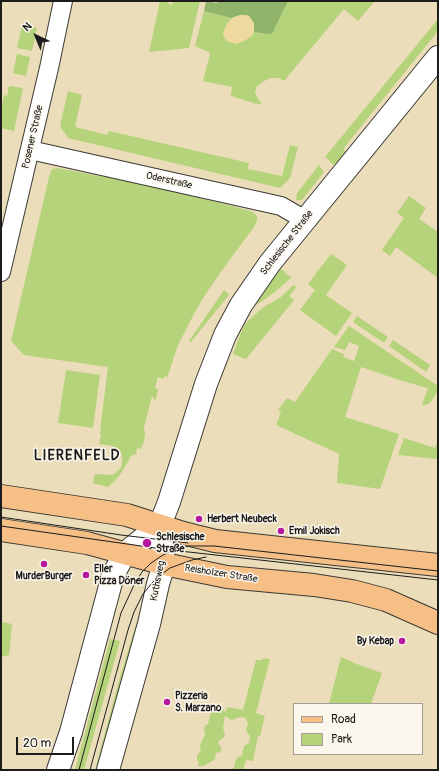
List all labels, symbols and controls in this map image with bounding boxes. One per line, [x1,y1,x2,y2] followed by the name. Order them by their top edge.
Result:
[16,16,56,56] north arrow
[20,20,35,34] text: N
[20,104,46,170] street label: Posener Straße
[145,170,193,192] street label: Oderstraße
[258,208,316,278] street label: Schlesische Straße
[34,448,120,464] district label: LIERENFELD
[207,513,277,525] place label: Herbert Neubeck
[194,514,204,524] marker: Herbert Neubeck
[289,525,340,537] place label: Emil Jokisch
[276,526,286,536] marker: Emil Jokisch
[156,531,204,554] place label: Schlesische Straße
[141,537,153,549] marker: Schlesische Straße
[39,559,49,569] marker: MurderBurger
[148,560,168,602] street label: Kuthsweg
[184,562,258,586] street label: Reisholzer Straße
[94,563,144,586] place label: Eller Pizza Döner
[16,570,72,582] place label: MurderBurger
[81,570,91,580] marker: Eller Pizza Döner
[357,635,394,647] place label: By Kebap
[397,636,407,646] marker: By Kebap
[175,690,221,714] place label: Pizzeria S. Marzano
[162,697,172,707] marker: Pizzeria S. Marzano
[293,703,423,755] legend
[331,712,356,727] text: Road
[18,729,76,755] scale bar
[331,732,352,747] text: Park
[23,736,51,751] text: 20 m

